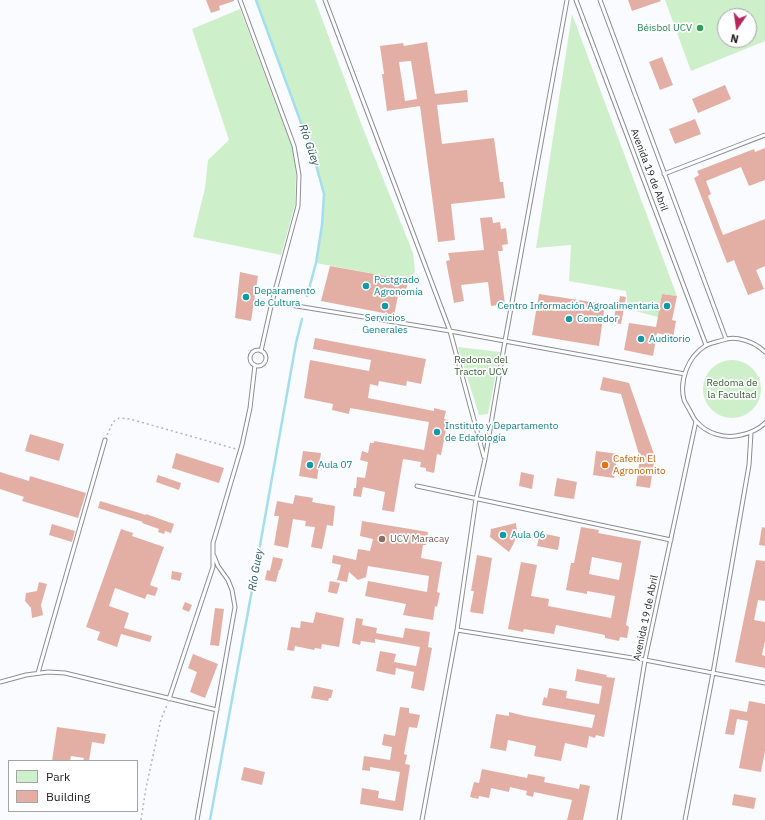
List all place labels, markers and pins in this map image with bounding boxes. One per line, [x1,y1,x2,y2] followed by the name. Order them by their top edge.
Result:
[637,22,692,34] place label: Béisbol UCV
[695,23,705,33] marker: Béisbol UCV
[374,274,423,298] place label: Postgrado Agronomía
[361,281,371,291] marker: Postgrado Agronomía
[254,285,315,308] place label: Deparamento de Cultura
[241,292,251,302] marker: Deparamento de Cultura
[497,300,659,312] place label: Centro Información Agroalimentaria
[380,301,390,311] marker: Servicios Generales
[662,301,672,311] marker: Centro Información Agroalimentaria
[362,312,408,336] place label: Servicios Generales
[577,313,618,325] place label: Comedor
[564,314,574,324] marker: Comedor
[649,333,690,345] place label: Auditorio
[636,334,646,344] marker: Auditorio
[445,420,558,444] place label: Instituto y Departamento de Edafología
[432,427,442,437] marker: Instituto y Departamento de Edafología
[613,453,665,476] place label: Cafetín El Agronomito
[318,459,353,471] place label: Aula 07
[305,460,315,470] marker: Aula 07
[600,460,610,470] marker: Cafetín El Agronomito
[511,529,546,541] place label: Aula 06
[498,530,508,540] marker: Aula 06
[390,533,449,545] place label: UCV Maracay
[377,534,387,544] marker: UCV Maracay

